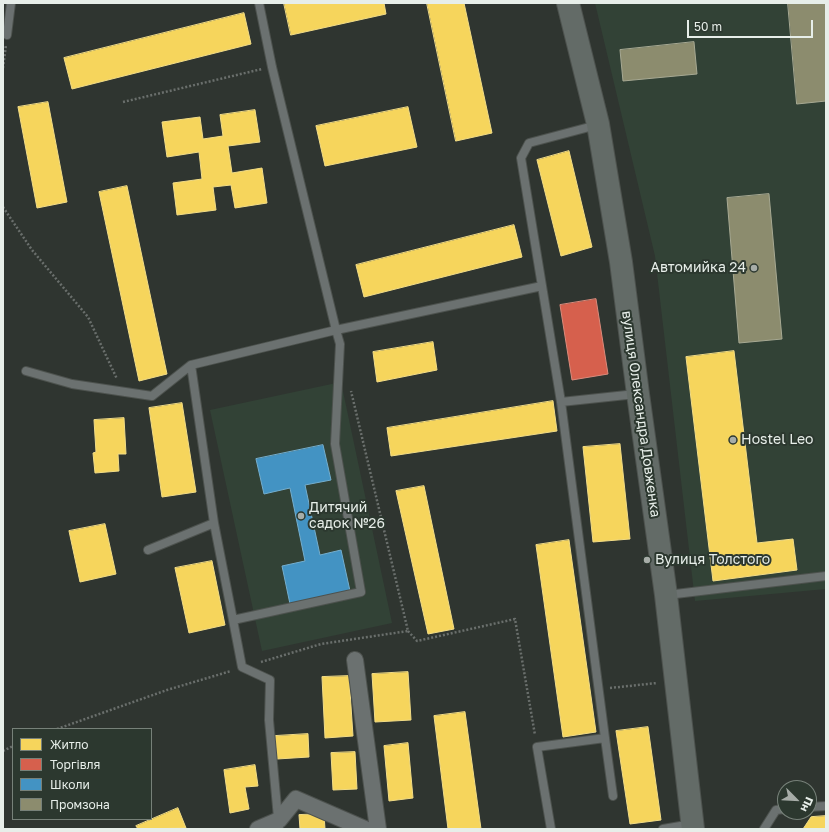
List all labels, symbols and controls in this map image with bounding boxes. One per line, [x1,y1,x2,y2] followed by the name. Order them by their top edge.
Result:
[689,12,815,38] scale bar
[694,19,722,34] text: 50 m
[651,260,746,276] place label: Автомийка 24
[749,263,759,273] marker: Автомийка 24
[618,310,664,518] street label: вулиця Олександра Довженка
[741,432,814,448] place label: Hostel Leo
[728,435,738,445] marker: Hostel Leo
[309,500,385,532] place label: Дитячий садок №26
[296,511,306,521] marker: Дитячий садок №26
[655,552,770,568] place label: Вулиця Толстого
[642,555,652,565] marker: Вулиця Толстого
[12,728,152,820] legend
[50,737,88,752] text: Житло
[50,757,100,772] text: Торгівля
[50,777,90,792] text: Школи
[777,780,817,820] north arrow
[799,795,816,814] text: Пн
[50,797,110,812] text: Промзона

